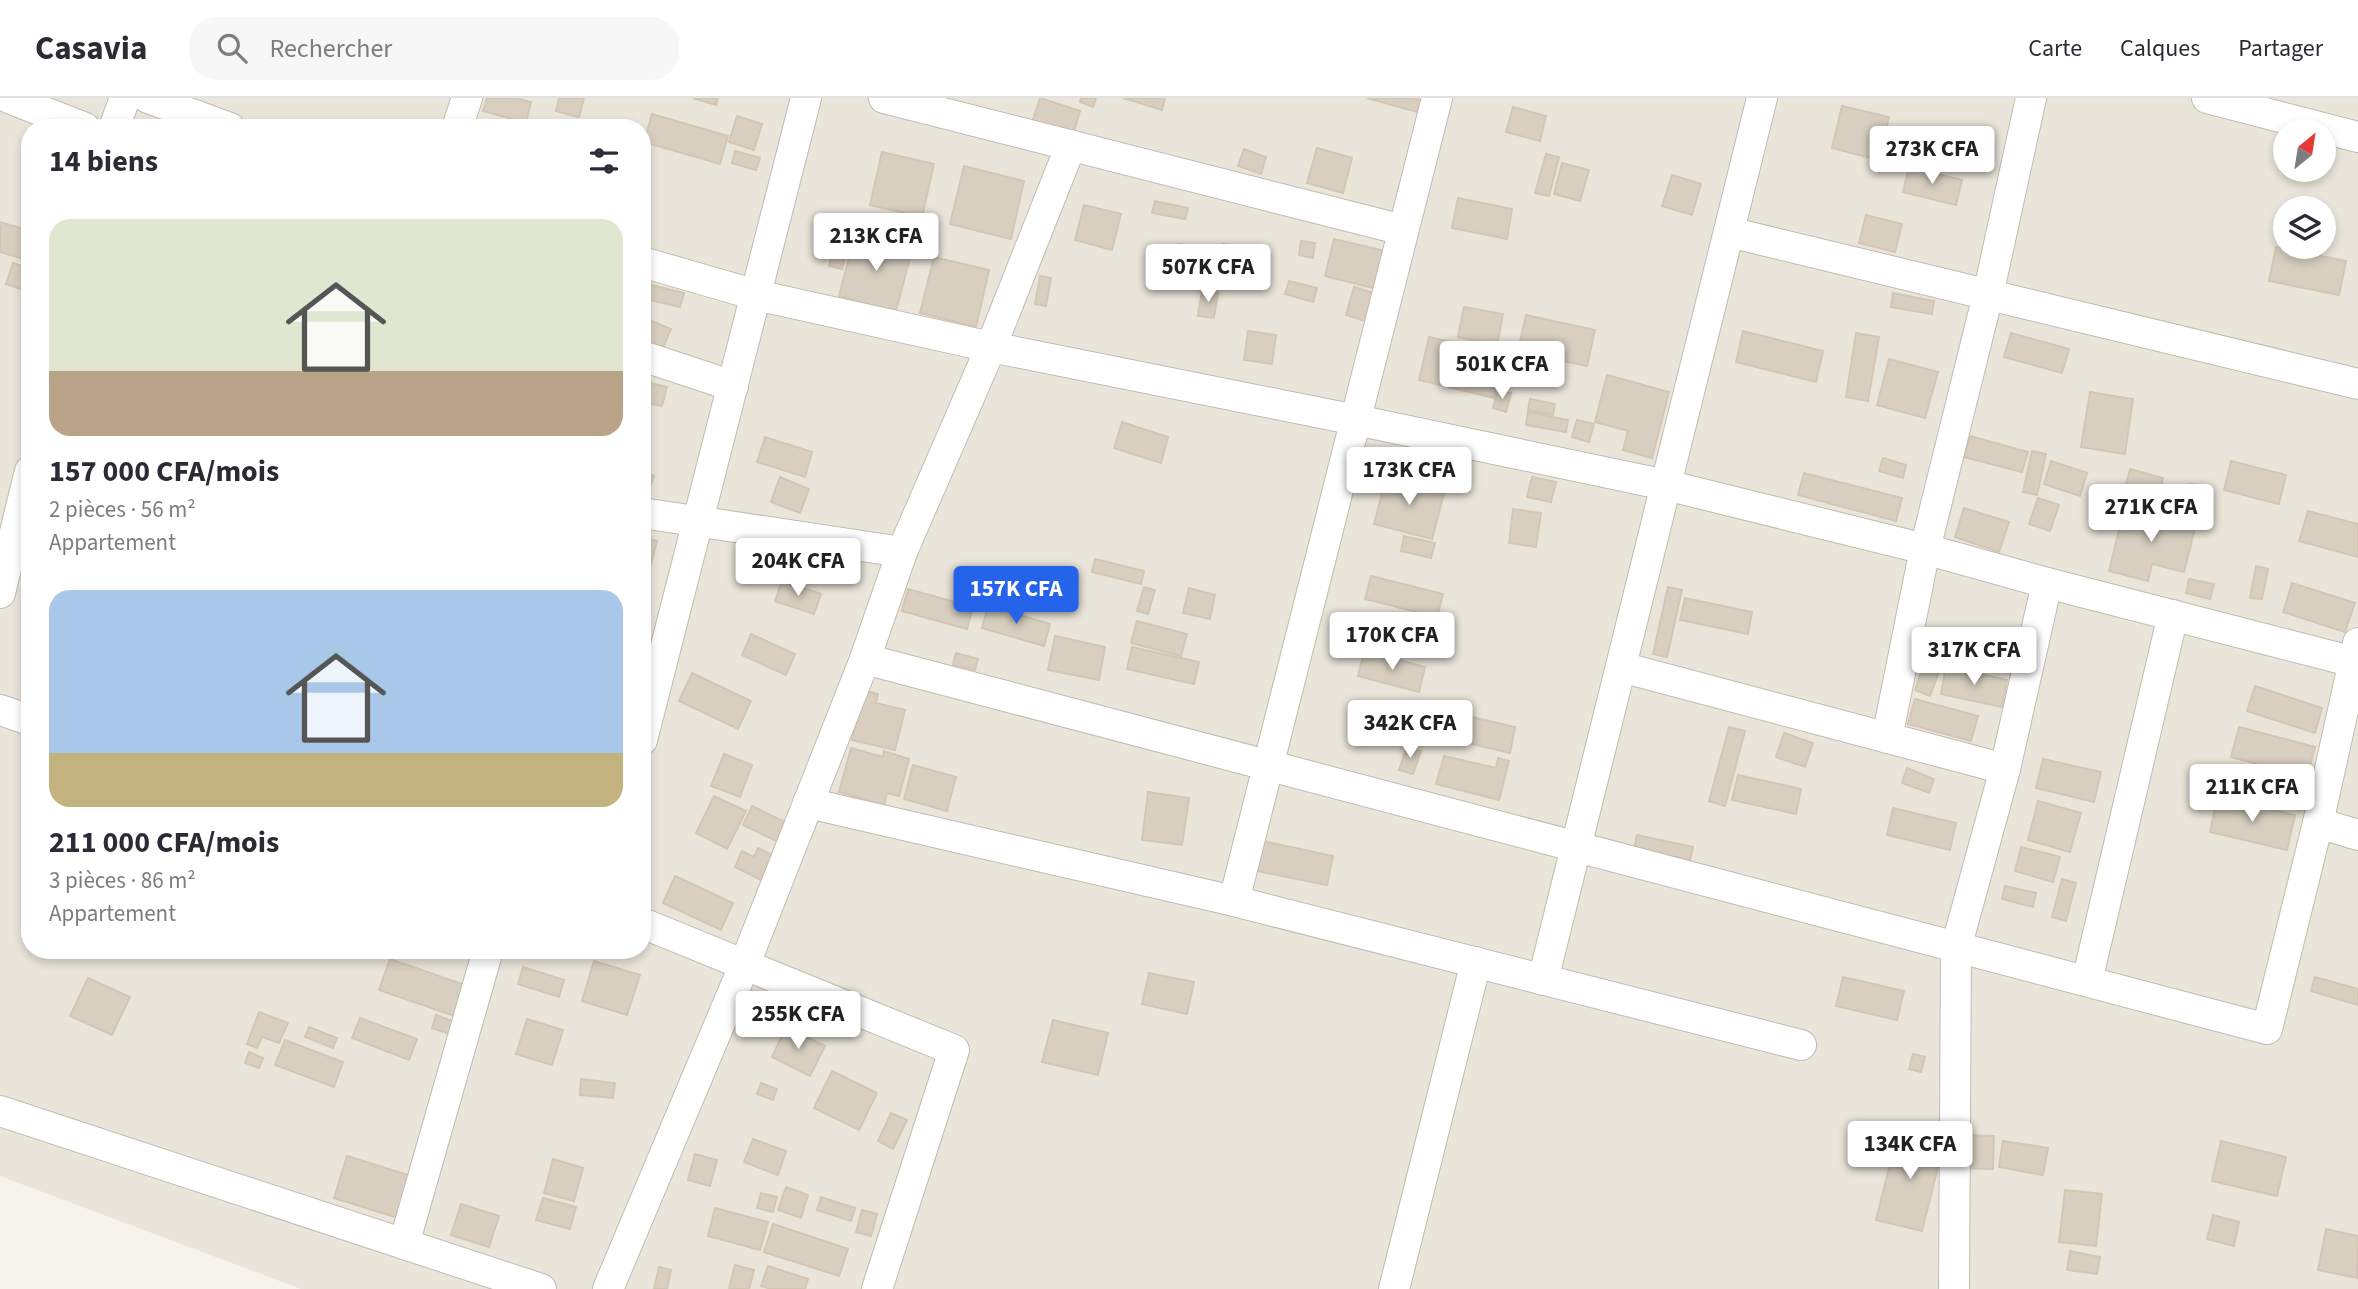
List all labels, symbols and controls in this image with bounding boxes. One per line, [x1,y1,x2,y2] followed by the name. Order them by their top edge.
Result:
[189,17,679,80] search box
[35,25,147,72] text: Casavia
[213,29,251,67] icon: search
[269,30,392,67] text: Rechercher
[2028,31,2082,66] text: Carte
[2120,31,2200,66] text: Calques
[2238,31,2323,66] text: Partager
[2273,119,2336,182] north arrow
[2273,119,2336,259] map controls
[1860,126,2004,186] pin: 273K CFA
[1886,132,1978,165] text: 273K CFA
[49,140,158,183] text: 14 biens
[585,142,623,180] icon: filters
[2273,196,2336,259] button: layers
[804,214,948,273] pin: 213K CFA
[830,219,922,252] text: 213K CFA
[1136,244,1280,304] pin: 507K CFA
[1162,250,1254,283] text: 507K CFA
[273,264,399,390] icon: home
[1430,342,1574,401] pin: 501K CFA
[1456,347,1548,380] text: 501K CFA
[1337,448,1481,507] pin: 173K CFA
[49,450,279,493] text: 157 000 CFA/mois
[1363,453,1455,486] text: 173K CFA
[2079,484,2223,544] pin: 271K CFA
[2105,490,2197,523] text: 271K CFA
[49,493,196,526] text: 2 pièces · 56 m²
[49,526,176,559] text: Appartement
[726,538,870,598] pin: 204K CFA
[752,544,844,577] text: 204K CFA
[944,566,1088,626] pin: 157K CFA
[970,572,1062,605] text: 157K CFA
[1320,612,1464,672] pin: 170K CFA
[1346,618,1438,651] text: 170K CFA
[1902,628,2046,687] pin: 317K CFA
[1928,633,2020,666] text: 317K CFA
[273,635,399,761] icon: home
[1338,700,1482,760] pin: 342K CFA
[1364,706,1456,739] text: 342K CFA
[2180,764,2324,824] pin: 211K CFA
[2206,770,2298,803] text: 211K CFA
[49,821,279,864] text: 211 000 CFA/mois
[49,864,196,897] text: 3 pièces · 86 m²
[49,897,176,930] text: Appartement
[726,992,870,1051] pin: 255K CFA
[752,997,844,1030] text: 255K CFA
[1838,1122,1982,1181] pin: 134K CFA
[1864,1127,1956,1160] text: 134K CFA

